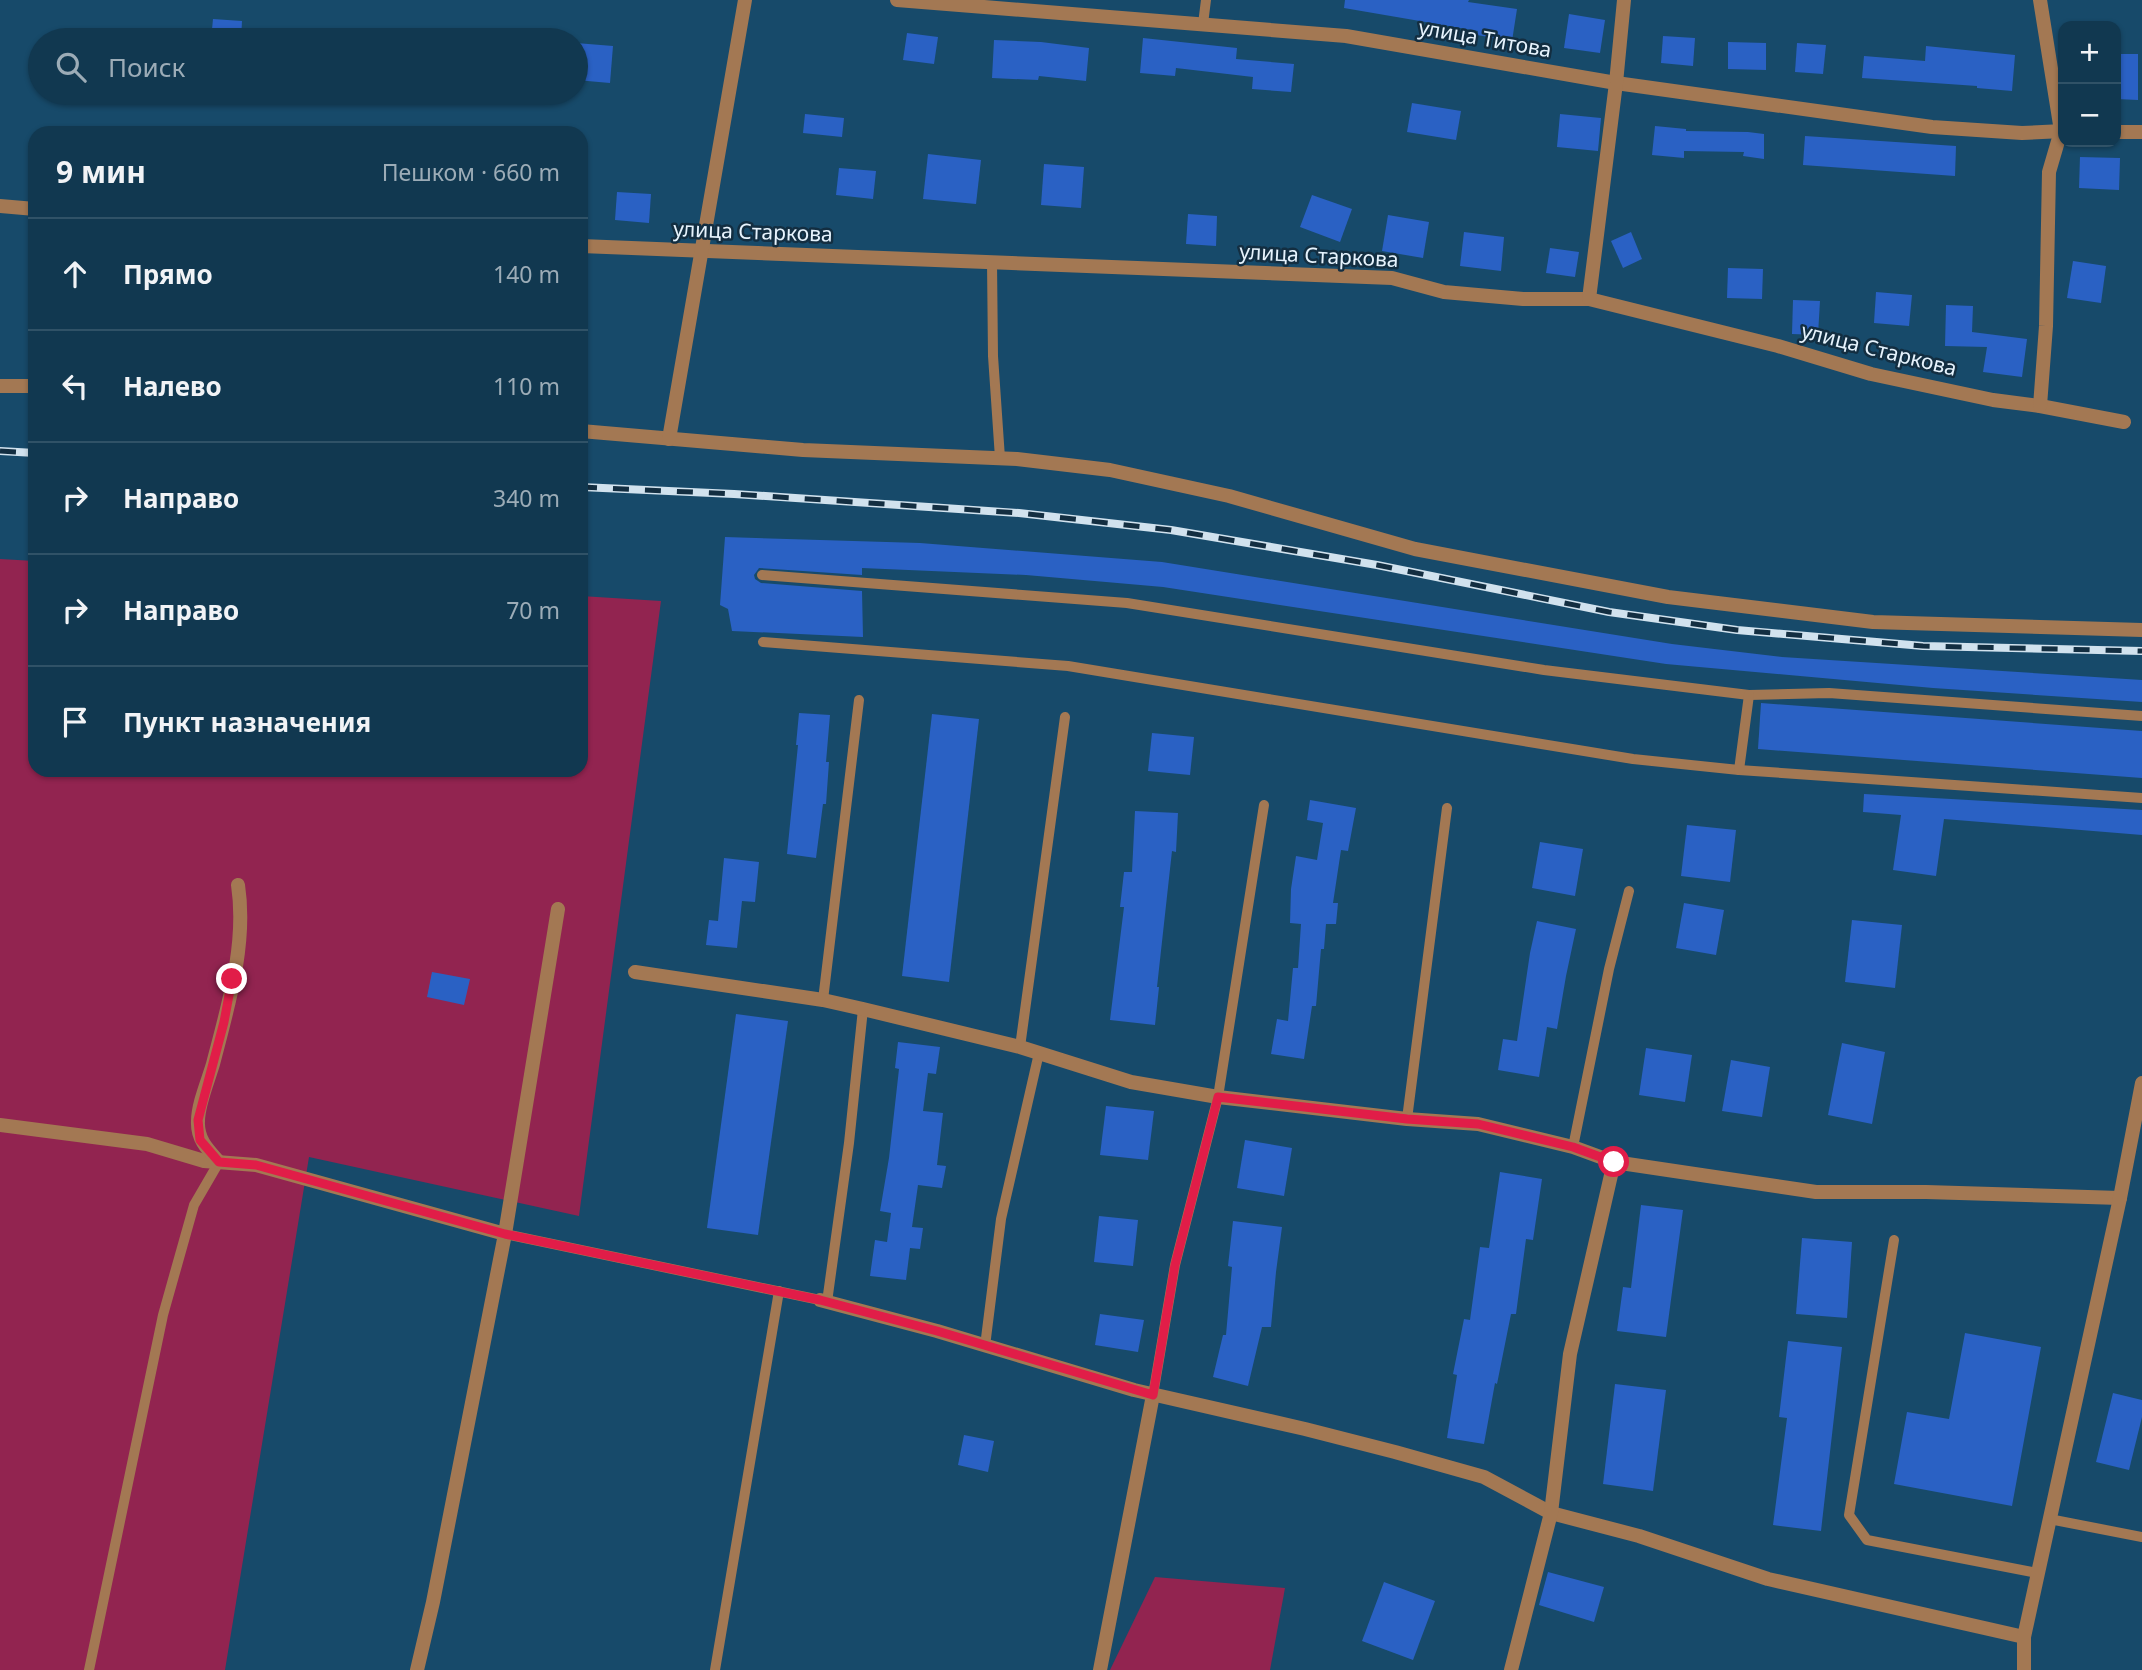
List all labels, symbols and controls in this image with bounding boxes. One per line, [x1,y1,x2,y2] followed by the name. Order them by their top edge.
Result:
[1416,13,1554,63] street label: улица Титова
[2058,21,2121,147] map controls
[2058,21,2121,84] button: +
[28,28,588,105] search box
[52,48,90,86] icon: search
[108,49,185,85] text: Поиск
[2058,84,2121,147] button: −
[56,151,146,192] text: 9 мин
[382,156,560,188] text: Пешком · 660 m
[673,214,833,248] street label: улица Старкова
[1239,237,1399,273] street label: улица Старкова
[56,255,94,293] icon: ahead
[123,256,213,292] text: Прямо
[493,258,560,290] text: 140 m
[1799,316,1960,382] street label: улица Старкова
[56,367,94,405] icon: left
[123,368,222,404] text: Налево
[493,370,560,402] text: 110 m
[56,479,94,517] icon: right
[123,480,239,516] text: Направо
[493,482,560,514] text: 340 m
[56,591,94,629] icon: right
[123,592,239,628] text: Направо
[506,594,560,626] text: 70 m
[56,703,94,741] icon: arrive
[123,704,371,740] text: Пункт назначения
[216,963,247,994] route end
[1598,1146,1629,1177] route start

